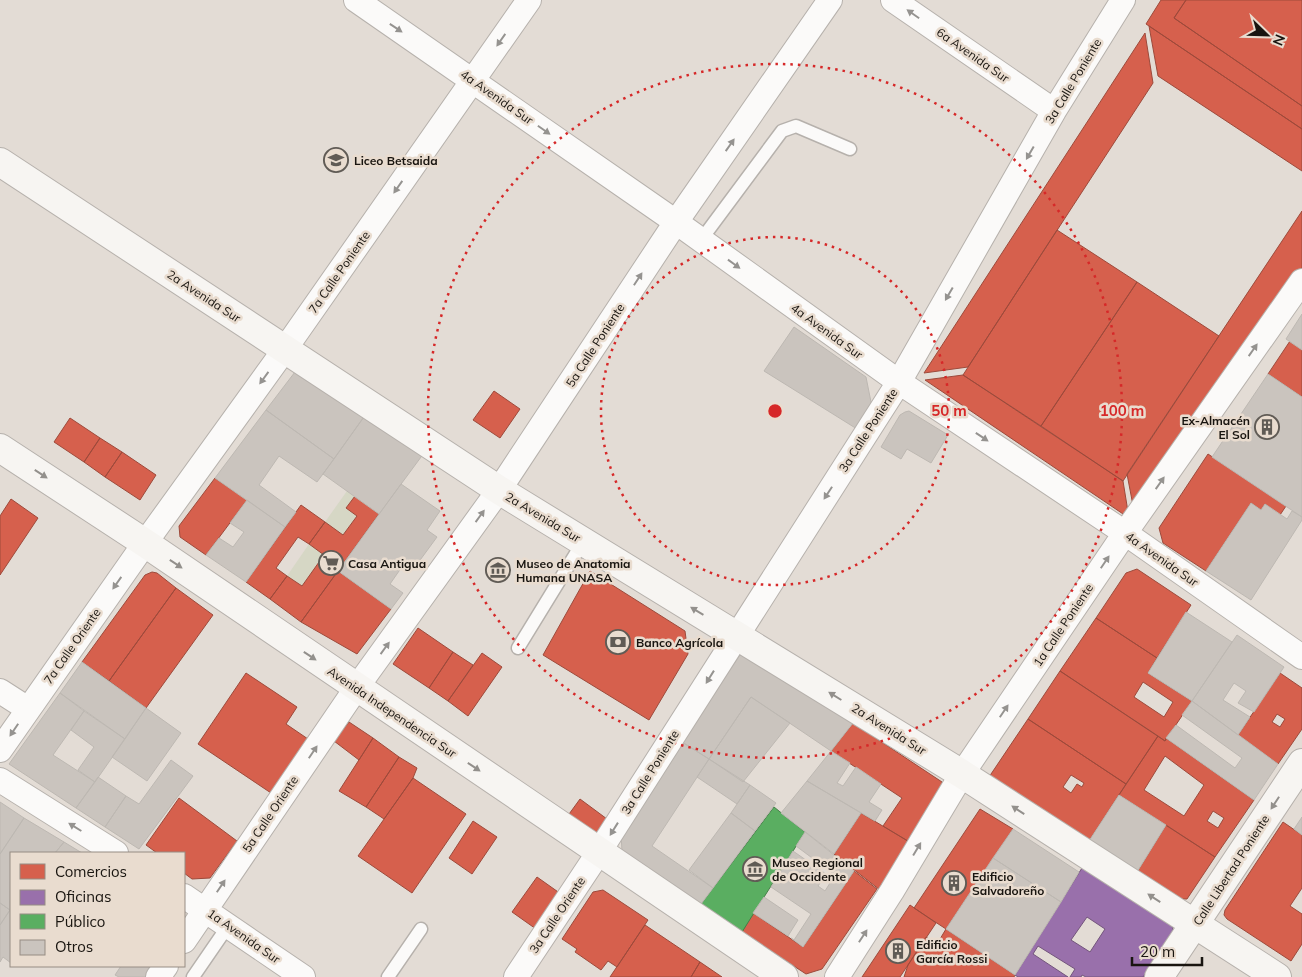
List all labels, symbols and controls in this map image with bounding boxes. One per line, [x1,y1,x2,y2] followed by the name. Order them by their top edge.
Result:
[906,9,920,19] one-way arrow
[1242,10,1292,60] north arrow
[389,23,403,33] one-way arrow
[934,24,1013,86] street label: 6a Avenida Sur
[1269,32,1289,48] text: N
[496,33,506,47] one-way arrow
[1042,36,1104,126] street label: 3a Calle Poniente
[458,66,537,128] street label: 4a Avenida Sur
[537,125,551,135] one-way arrow
[725,138,735,151] one-way arrow
[323,147,349,173] school or university icon: Liceo Betsaida
[1025,147,1034,160] one-way arrow
[354,153,438,168] place label: Liceo Betsaida
[393,180,403,194] one-way arrow
[305,228,373,316] street label: 7a Calle Poniente
[727,259,741,269] one-way arrow
[164,267,244,326] street label: 2a Avenida Sur
[634,272,643,286] one-way arrow
[945,287,953,302] one-way arrow
[562,300,628,390] street label: 5a Calle Poniente
[788,300,866,362] street label: 4a Avenida Sur
[1248,343,1258,357] one-way arrow
[259,371,269,384] one-way arrow
[835,385,901,475] street label: 3a Calle Poniente
[931,401,967,420] text: 50 m
[1100,401,1144,420] text: 100 m
[766,402,784,420] centre of rings
[1181,413,1250,442] place label: Ex-Almacén El Sol
[1254,414,1280,440] building icon: Ex-Almacén El Sol
[975,432,989,442] one-way arrow
[34,470,47,479] one-way arrow
[1155,476,1165,490] one-way arrow
[823,486,833,499] one-way arrow
[503,489,584,546] street label: 2a Avenida Sur
[475,509,485,523] one-way arrow
[1123,528,1202,590] street label: 4a Avenida Sur
[318,550,344,576] supermarket icon: Casa Antigua
[348,556,426,571] place label: Casa Antigua
[516,556,631,585] place label: Museo de Anatomia Humana UNASA
[1100,556,1110,569] one-way arrow
[485,557,511,583] museum icon: Museo de Anatomia Humana UNASA
[169,559,183,569] one-way arrow
[112,576,122,589] one-way arrow
[1030,581,1096,669] street label: 1a Calle Poniente
[40,605,104,687] street label: 7a Calle Oriente
[690,607,703,616] one-way arrow
[605,629,631,655] bank icon: Banco Agrícola
[636,635,723,650] place label: Banco Agrícola
[380,641,390,655] one-way arrow
[304,651,317,661] one-way arrow
[325,663,460,761] street label: Avenida Independencia Sur
[706,670,715,683] one-way arrow
[829,692,842,701] one-way arrow
[849,700,930,758] street label: 2a Avenida Sur
[999,705,1009,718] one-way arrow
[9,723,19,737] one-way arrow
[618,727,682,817] street label: 3a Calle Poniente
[308,745,318,759] one-way arrow
[467,762,480,772] one-way arrow
[239,773,301,855] street label: 5a Calle Oriente
[1270,797,1280,810] one-way arrow
[1011,805,1024,815] one-way arrow
[1190,812,1272,928] street label: Calle Libertad Poniente
[609,822,619,835] one-way arrow
[68,823,81,832] one-way arrow
[913,841,921,856] one-way arrow
[10,852,185,967] legend
[772,855,863,884] place label: Museo Regional de Occidente
[742,856,768,882] museum icon: Museo Regional de Occidente
[55,862,127,881] text: Comercios
[972,869,1044,898] place label: Edificio Salvadoreño
[941,870,967,896] building icon: Edificio Salvadoreño
[526,874,588,956] street label: 3a Calle Oriente
[217,880,226,893] one-way arrow
[55,887,111,906] text: Oficinas
[1148,893,1161,903] one-way arrow
[205,905,284,967] street label: 1a Avenida Sur
[55,912,105,931] text: Público
[858,929,868,943] one-way arrow
[1132,934,1202,966] scale bar
[55,937,93,956] text: Otros
[916,937,987,966] place label: Edificio García Rossi
[885,938,911,964] building icon: Edificio García Rossi
[1140,942,1175,961] text: 20 m

